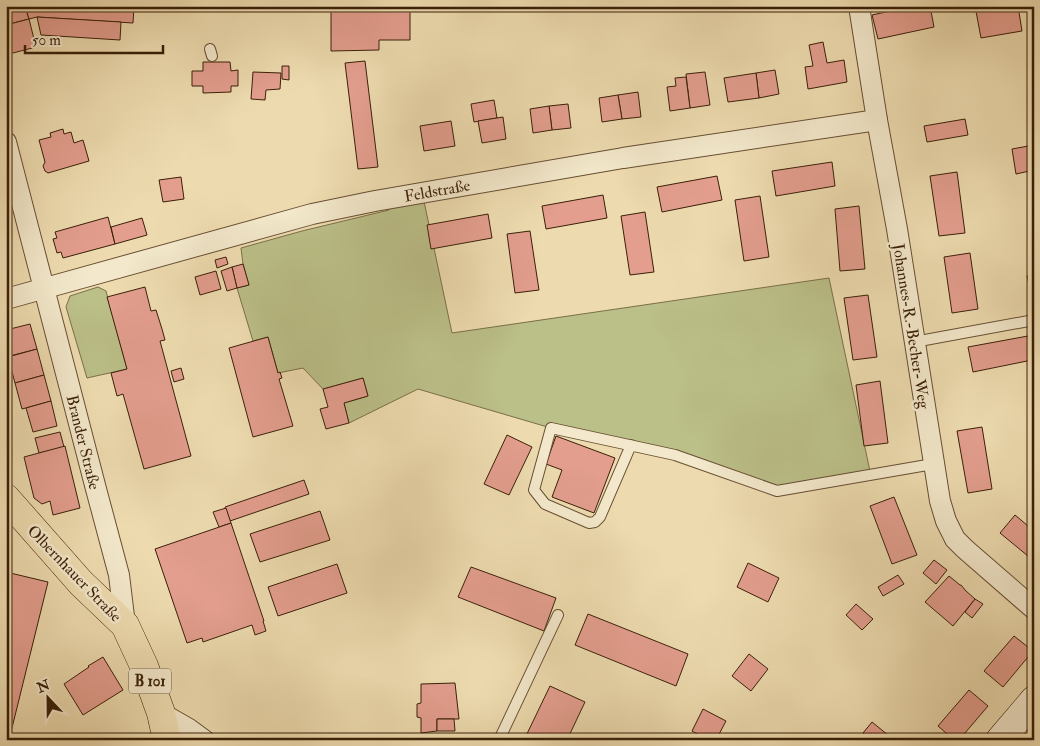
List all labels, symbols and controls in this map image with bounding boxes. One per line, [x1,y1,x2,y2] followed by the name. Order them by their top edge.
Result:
[25,22,162,54] scale bar
[32,31,61,50] text: 50 m
[403,175,472,207] street label: Feldstraße
[887,241,934,411] street label: Johannes-R.-Becher-Weg
[62,393,105,492] street label: Brander Straße
[23,521,126,627] street label: Olbernhauer Straße
[129,668,171,694] road number: B 101
[22,674,72,724] north arrow
[33,676,53,697] text: N

